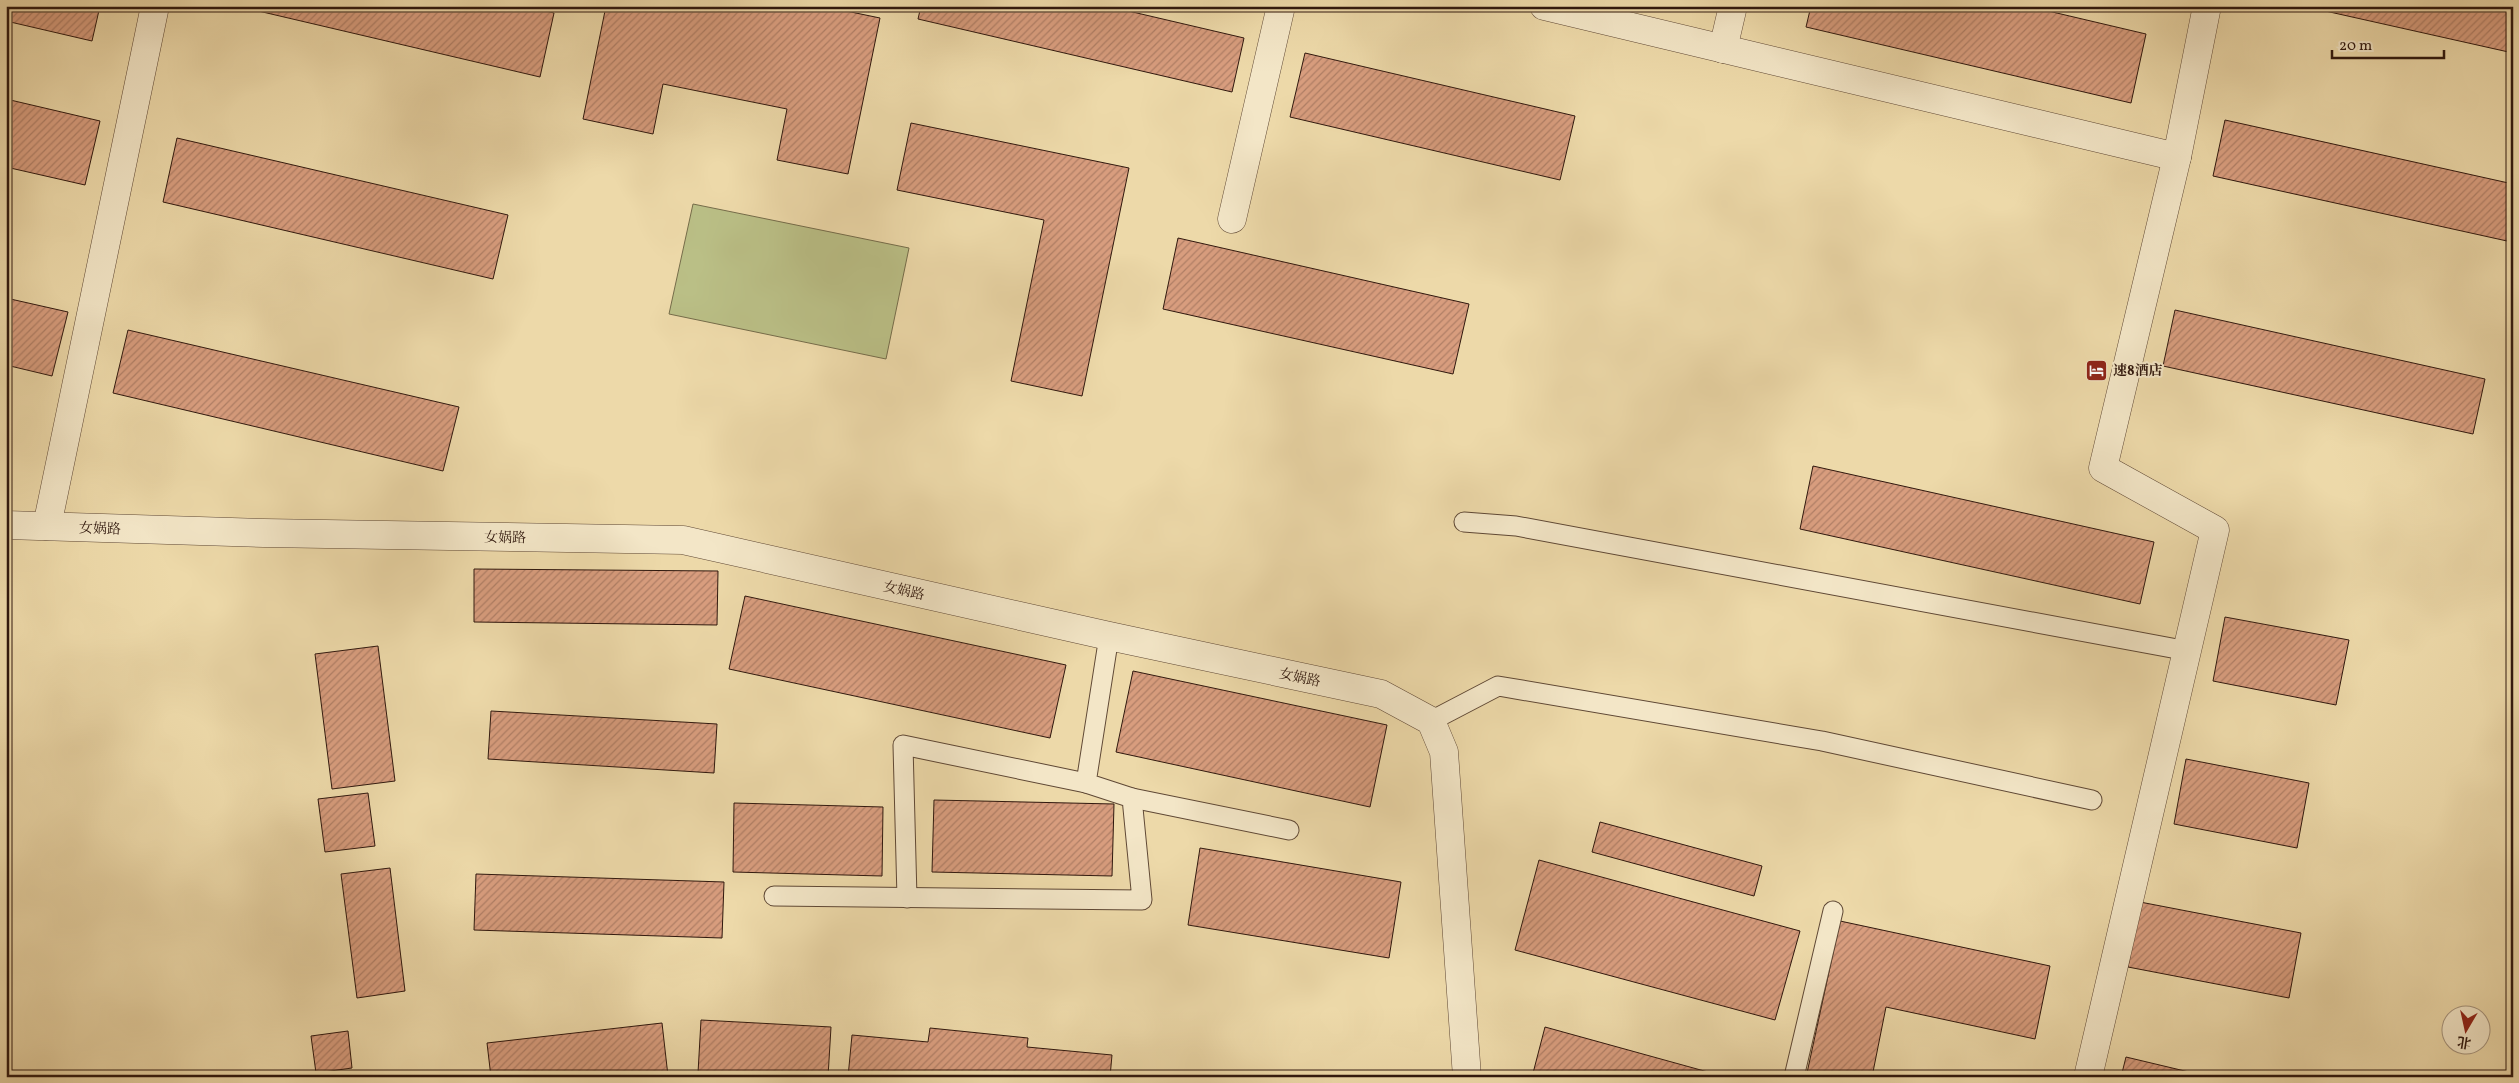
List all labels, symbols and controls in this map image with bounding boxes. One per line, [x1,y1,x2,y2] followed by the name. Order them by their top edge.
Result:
[2332,28,2444,60] scale bar
[2339,36,2372,57] text: 20 m
[2085,358,2109,382] hotel icon: 速8酒店
[2113,362,2163,381] place label: 速8酒店
[79,519,121,540] street label: 女娲路
[484,529,526,548] street label: 女娲路
[881,577,926,605] street label: 女娲路
[1277,665,1322,692] street label: 女娲路
[2442,1006,2492,1056] north arrow
[2456,1031,2473,1052] text: 北

